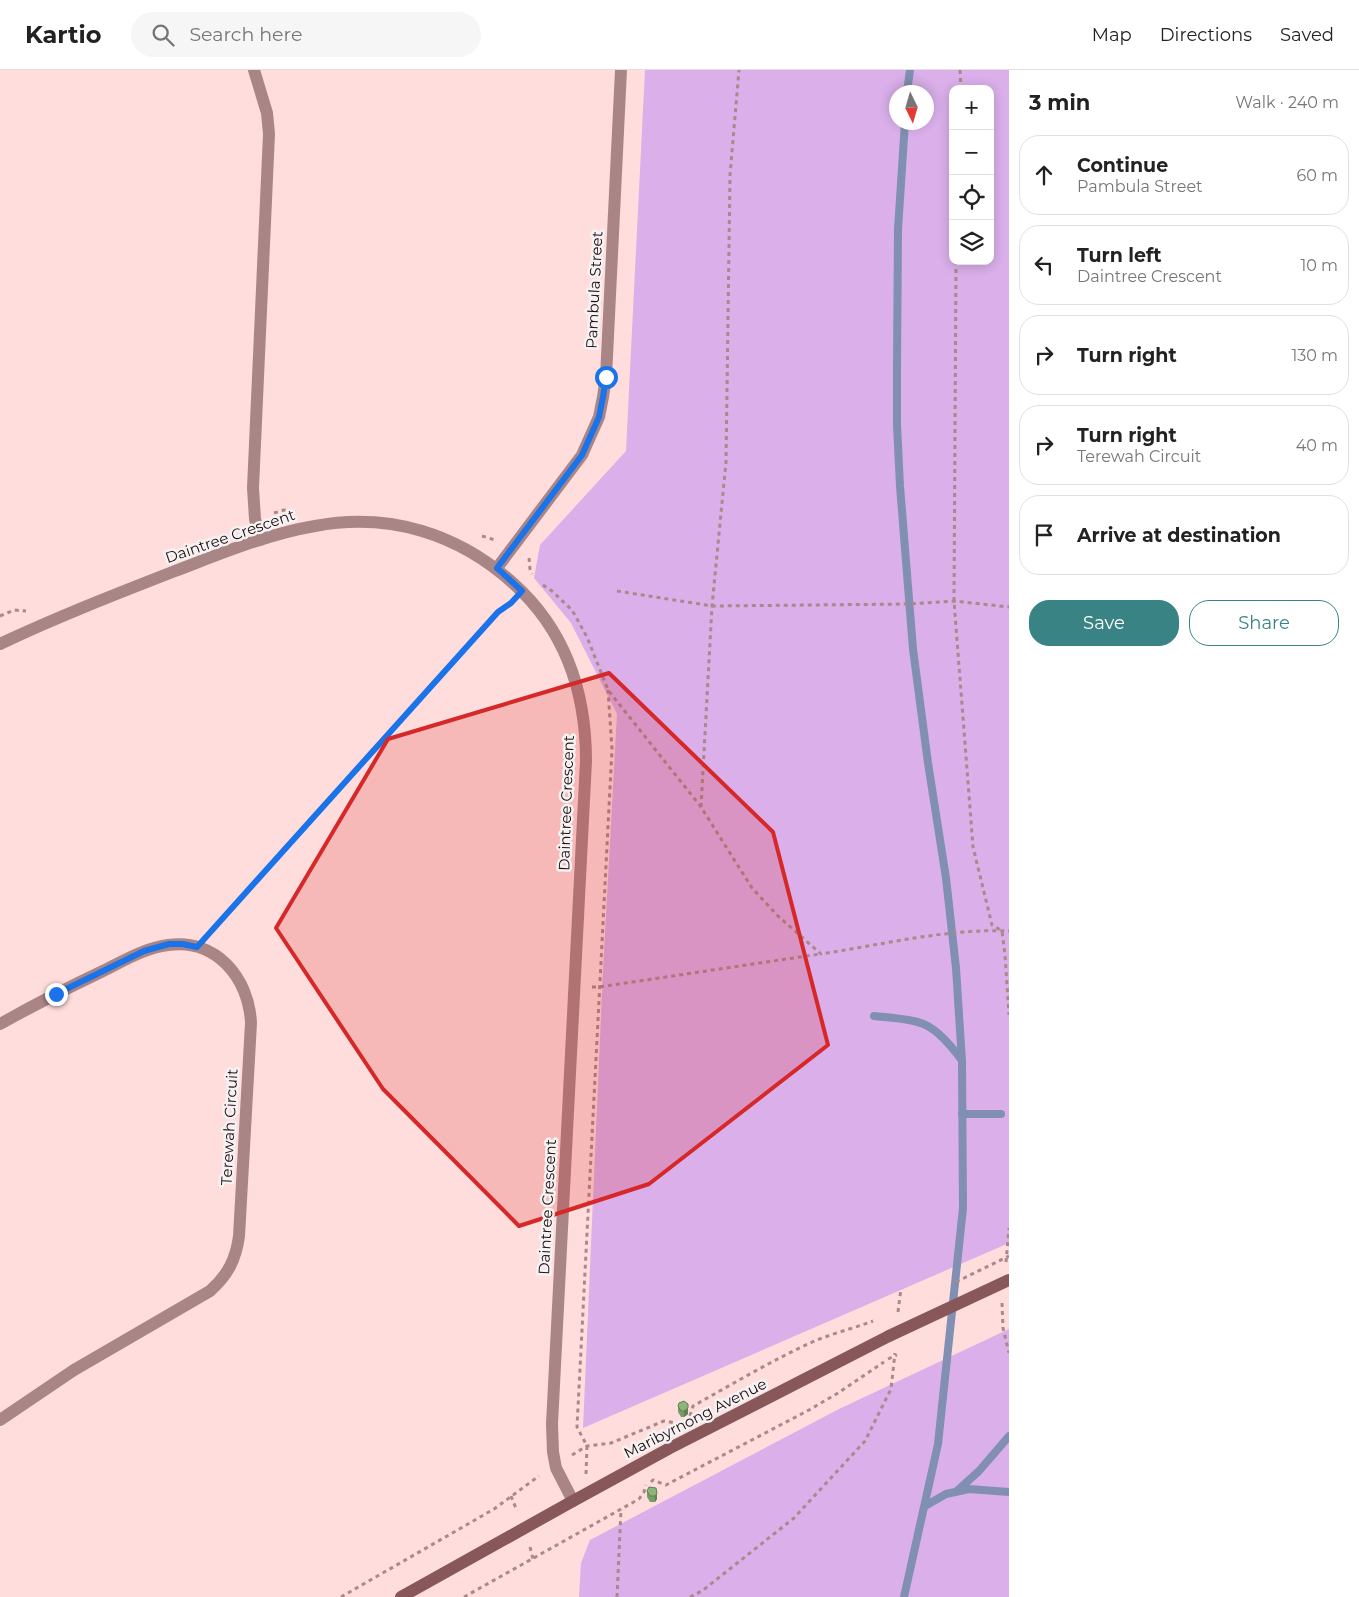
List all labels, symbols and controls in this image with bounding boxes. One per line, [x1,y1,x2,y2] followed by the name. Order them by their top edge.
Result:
[131,12,481,57] search box
[25,20,101,49] text: Kartio
[149,21,177,49] icon: search
[189,23,302,46] text: Search here
[1092,24,1132,46] text: Map
[1160,24,1252,46] text: Directions
[1280,24,1334,46] text: Saved
[889,85,934,130] north arrow
[949,85,994,265] map controls
[949,85,994,130] button: +
[1029,90,1090,115] text: 3 min
[1235,93,1339,112] text: Walk · 240 m
[949,130,994,175] button: −
[1077,154,1168,177] text: Continue
[1030,161,1058,189] icon: ahead
[1296,166,1338,185] text: 60 m
[949,175,994,220] button: locate
[1077,177,1203,196] text: Pambula Street
[949,220,994,265] button: layers
[581,231,607,349] street label: Pambula Street
[1077,244,1162,267] text: Turn left
[1030,251,1058,279] icon: left
[1300,256,1338,275] text: 10 m
[1077,267,1222,286] text: Daintree Crescent
[1030,341,1058,369] icon: right
[1077,344,1177,367] text: Turn right
[1291,346,1338,365] text: 130 m
[595,366,618,389] route start
[1077,424,1177,447] text: Turn right
[1030,431,1058,459] icon: right
[1296,436,1338,455] text: 40 m
[1077,447,1201,466] text: Terewah Circuit
[163,505,297,567] street label: Daintree Crescent
[1030,521,1058,549] icon: arrive
[1077,524,1281,547] text: Arrive at destination
[1029,600,1179,646] button: Save
[1189,600,1339,646] button: Share
[554,735,578,871] street label: Daintree Crescent
[45,983,68,1006] route end
[216,1068,242,1186] street label: Terewah Circuit
[534,1139,560,1275] street label: Daintree Crescent
[620,1374,770,1462] street label: Maribyrnong Avenue

